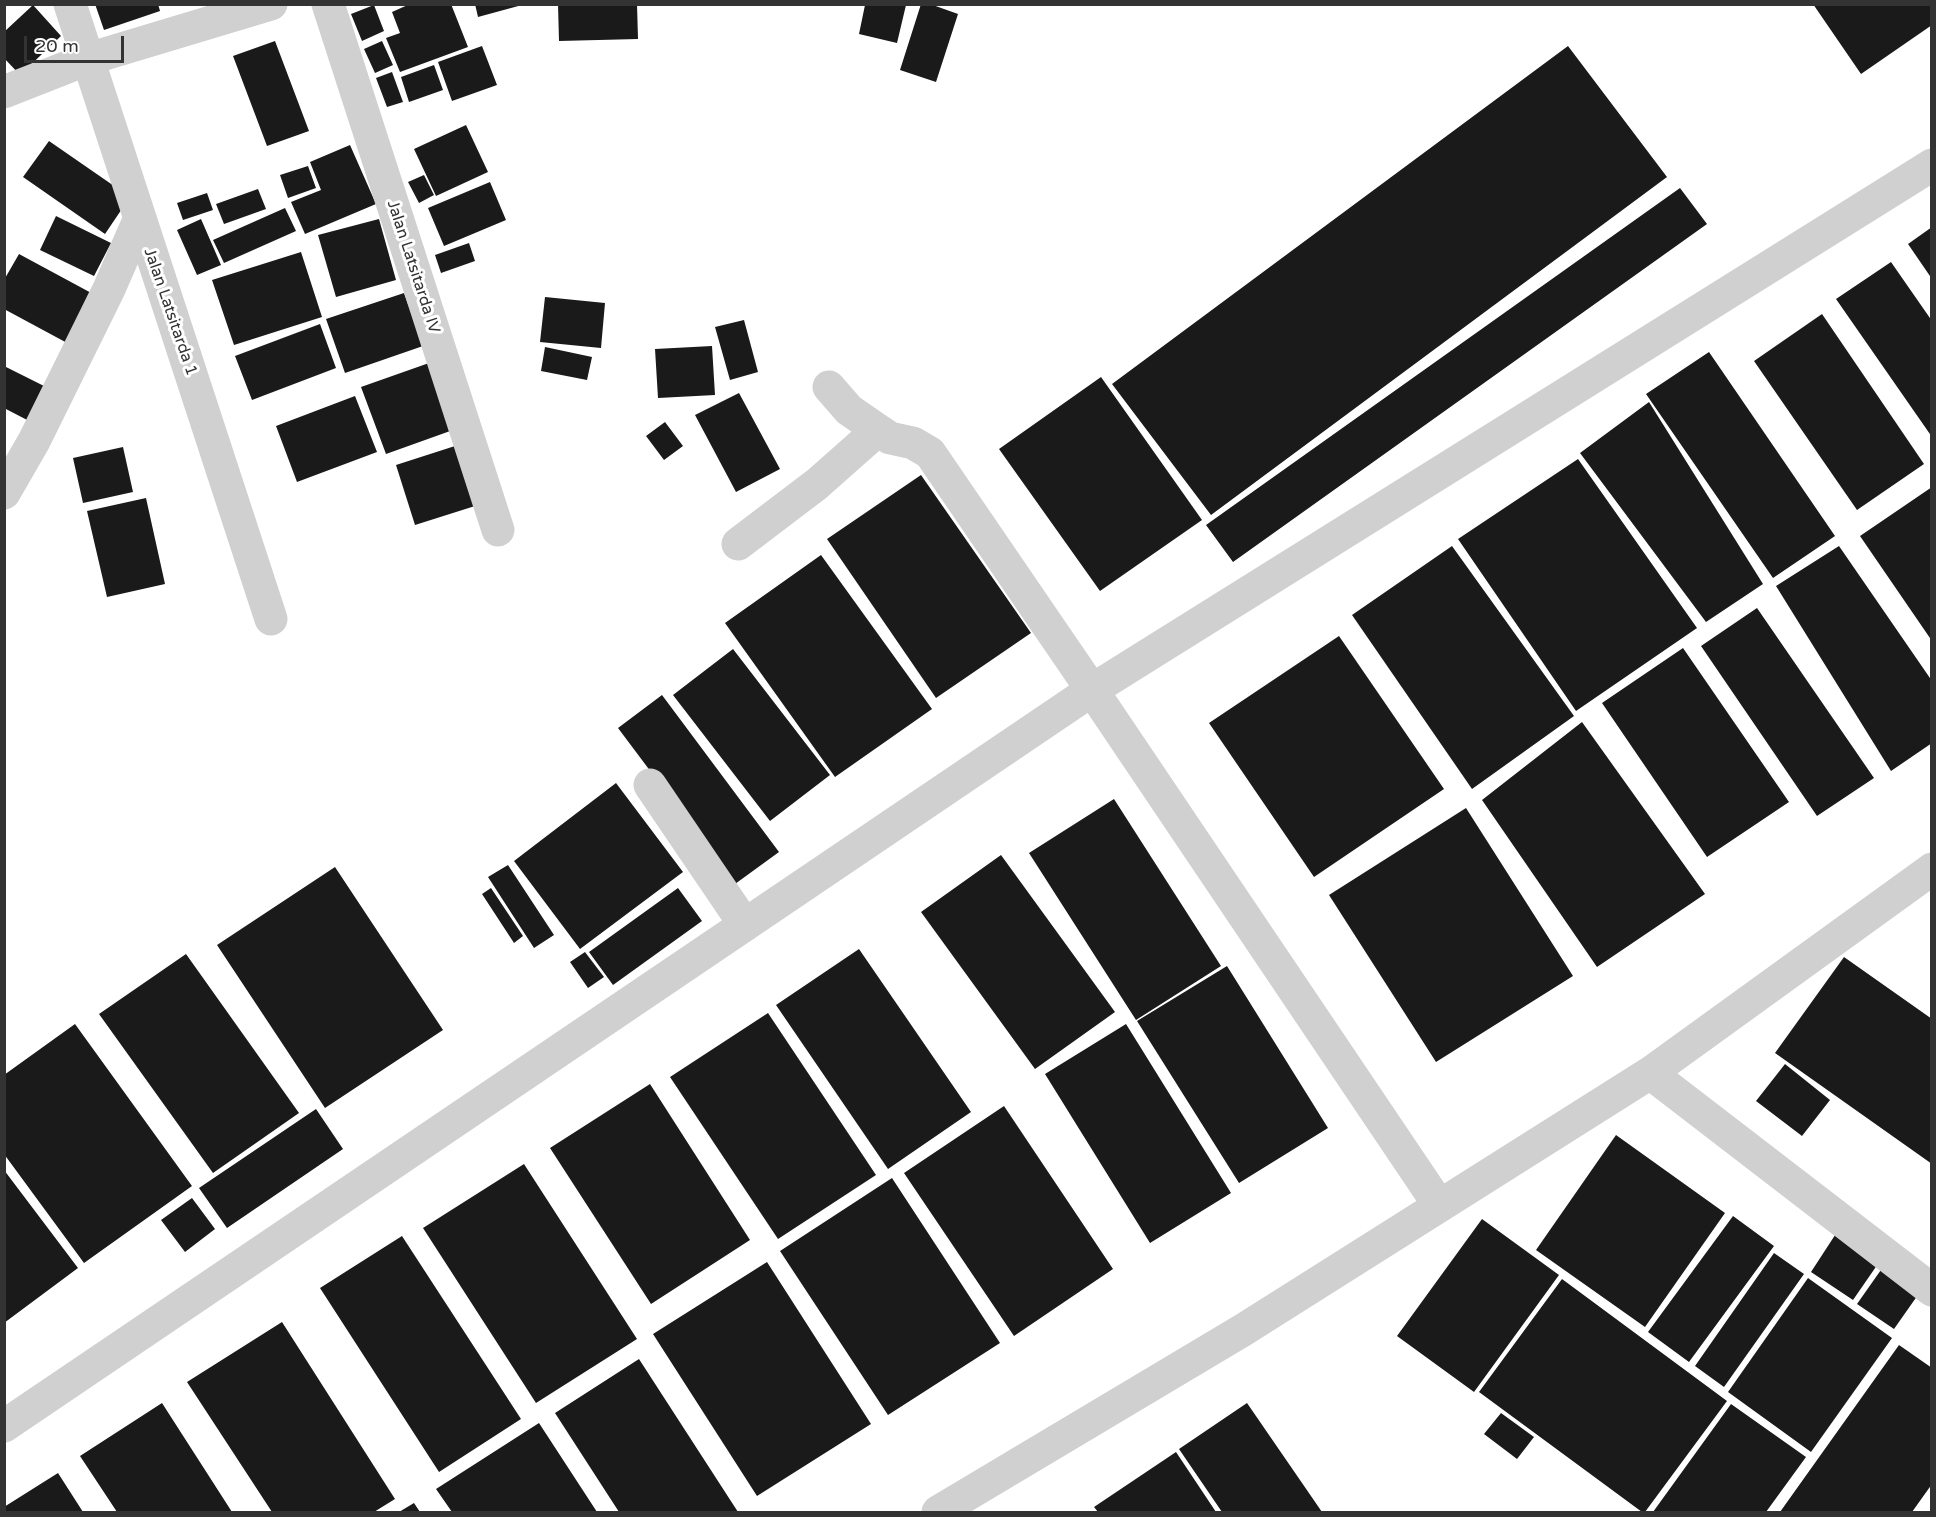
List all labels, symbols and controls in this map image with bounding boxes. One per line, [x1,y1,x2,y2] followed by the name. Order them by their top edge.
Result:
[27,24,128,62] scale bar
[35,35,79,57] text: 20 m
[382,198,444,336] street label: Jalan Latsitarda IV
[139,246,201,378] street label: Jalan Latsitarda 1

